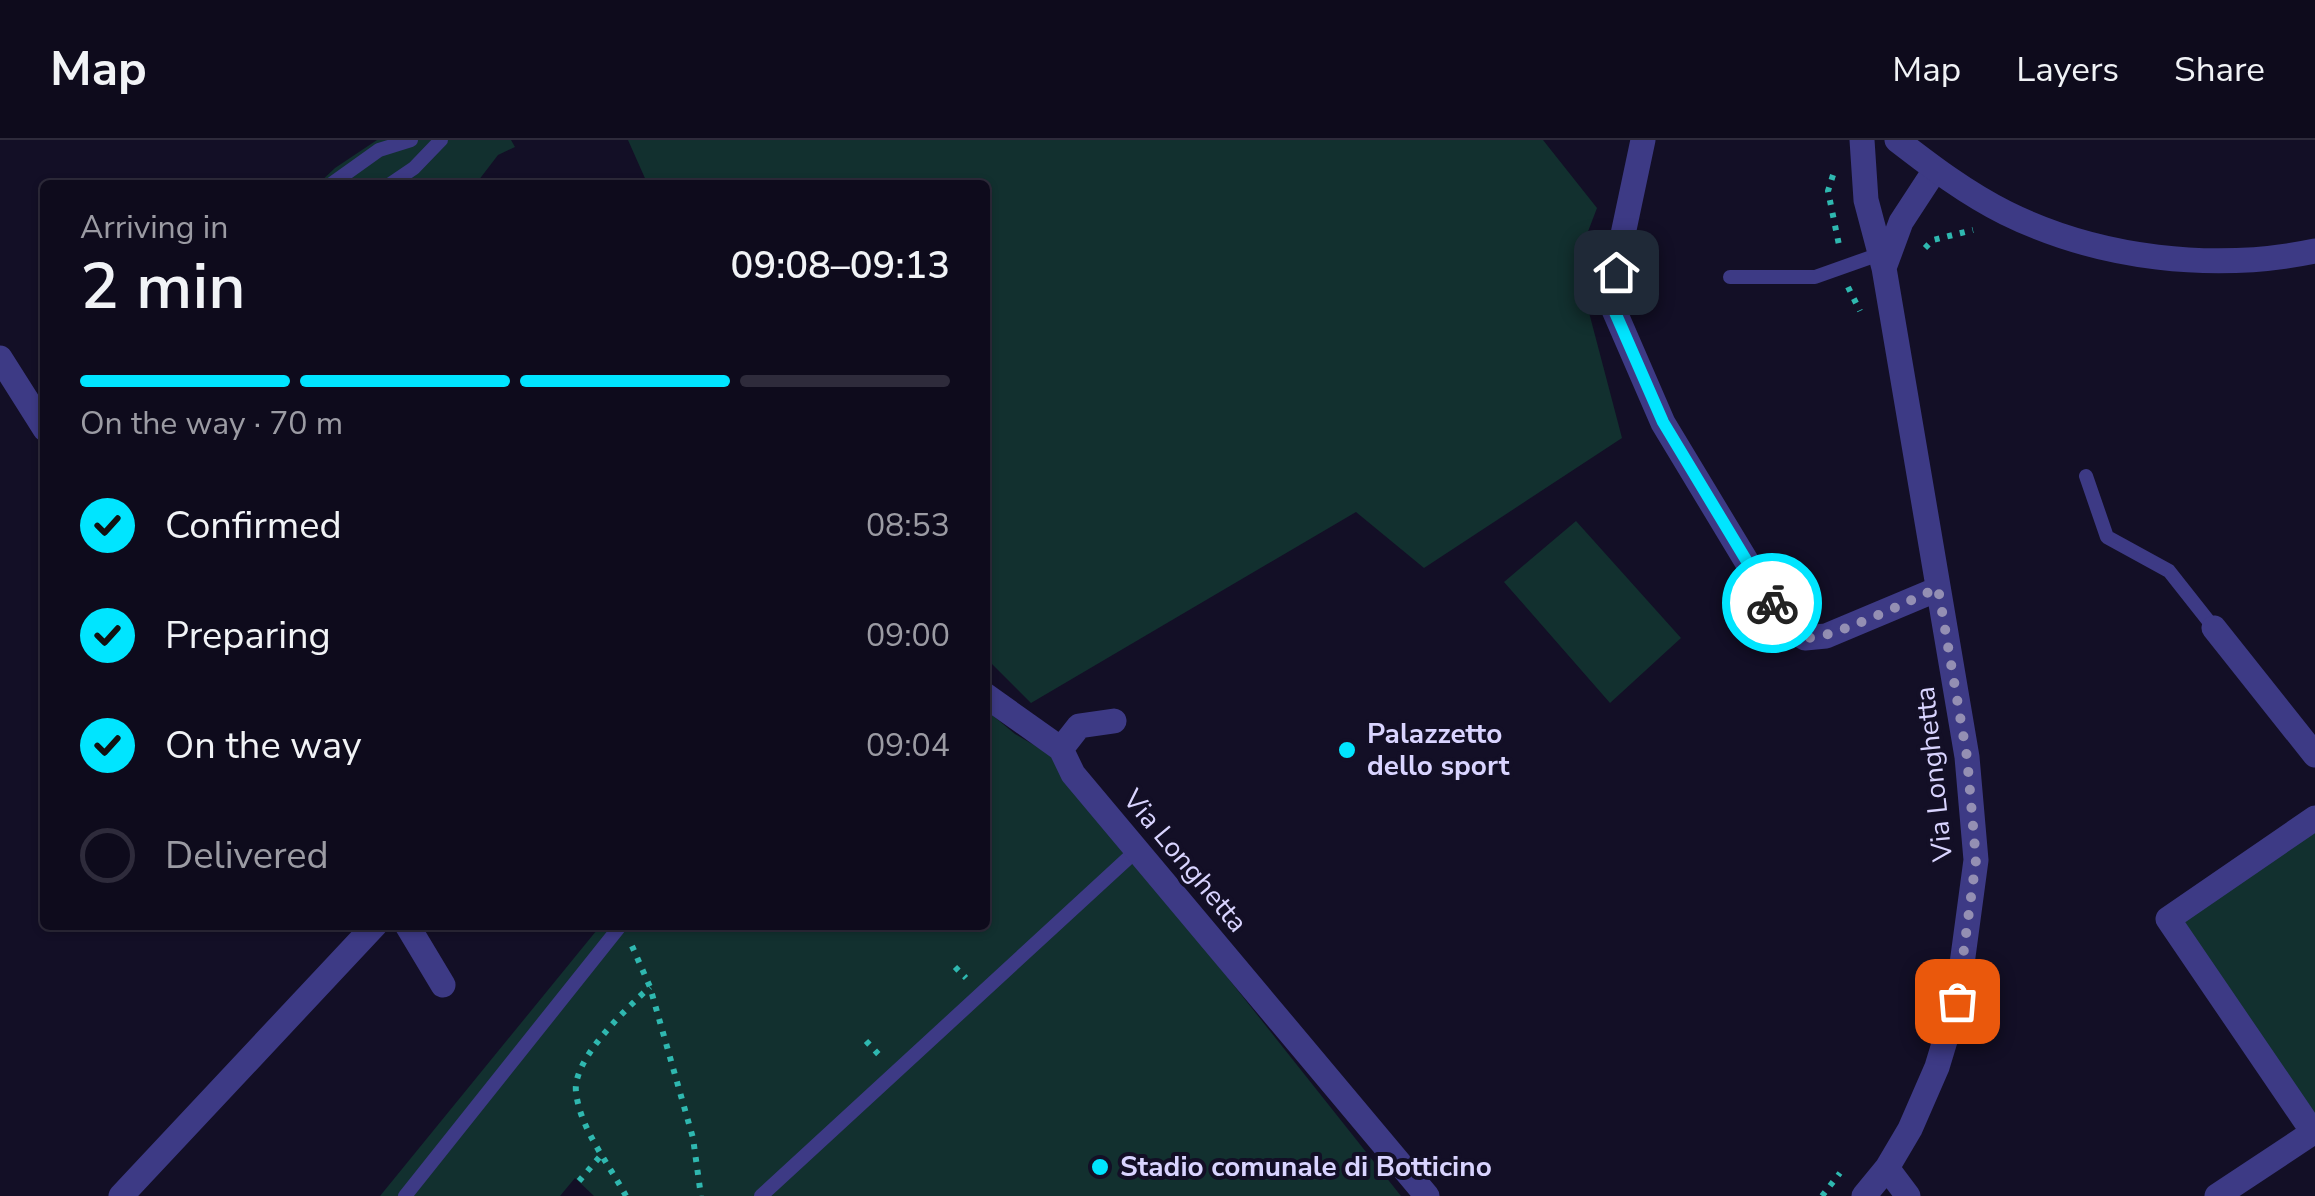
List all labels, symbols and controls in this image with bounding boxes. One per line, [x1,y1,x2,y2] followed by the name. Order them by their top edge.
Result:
[50,36,147,102] text: Map
[1892,46,1961,93] text: Map
[2016,46,2119,93] text: Layers
[2174,46,2265,93] text: Share
[80,206,228,249] text: Arriving in
[1574,230,1659,315] pin
[731,240,950,291] text: 09:08–09:13
[80,242,246,331] text: 2 min
[1589,245,1644,300] icon: home
[80,402,343,445] text: On the way · 70 m
[80,498,135,553] icon: check
[165,500,342,551] text: Confirmed
[866,504,950,547] text: 08:53
[1722,553,1822,653] courier
[1745,576,1800,631] icon: bike
[80,608,135,663] icon: check
[165,610,331,661] text: Preparing
[866,614,950,657] text: 09:00
[1906,685,1962,864] street label: Via Longhetta
[1367,715,1510,785] place label: Palazzetto dello sport
[80,718,135,773] icon: check
[165,720,361,771] text: On the way
[866,724,950,767] text: 09:04
[1336,739,1358,761] marker: Palazzetto dello sport
[1113,781,1256,940] street label: Via Longhetta
[165,830,329,881] text: Delivered
[1915,959,2000,1044] pin
[1930,974,1985,1029] icon: bag
[1120,1148,1492,1186] place label: Stadio comunale di Botticino
[1089,1156,1111,1178] marker: Stadio comunale di Botticino

